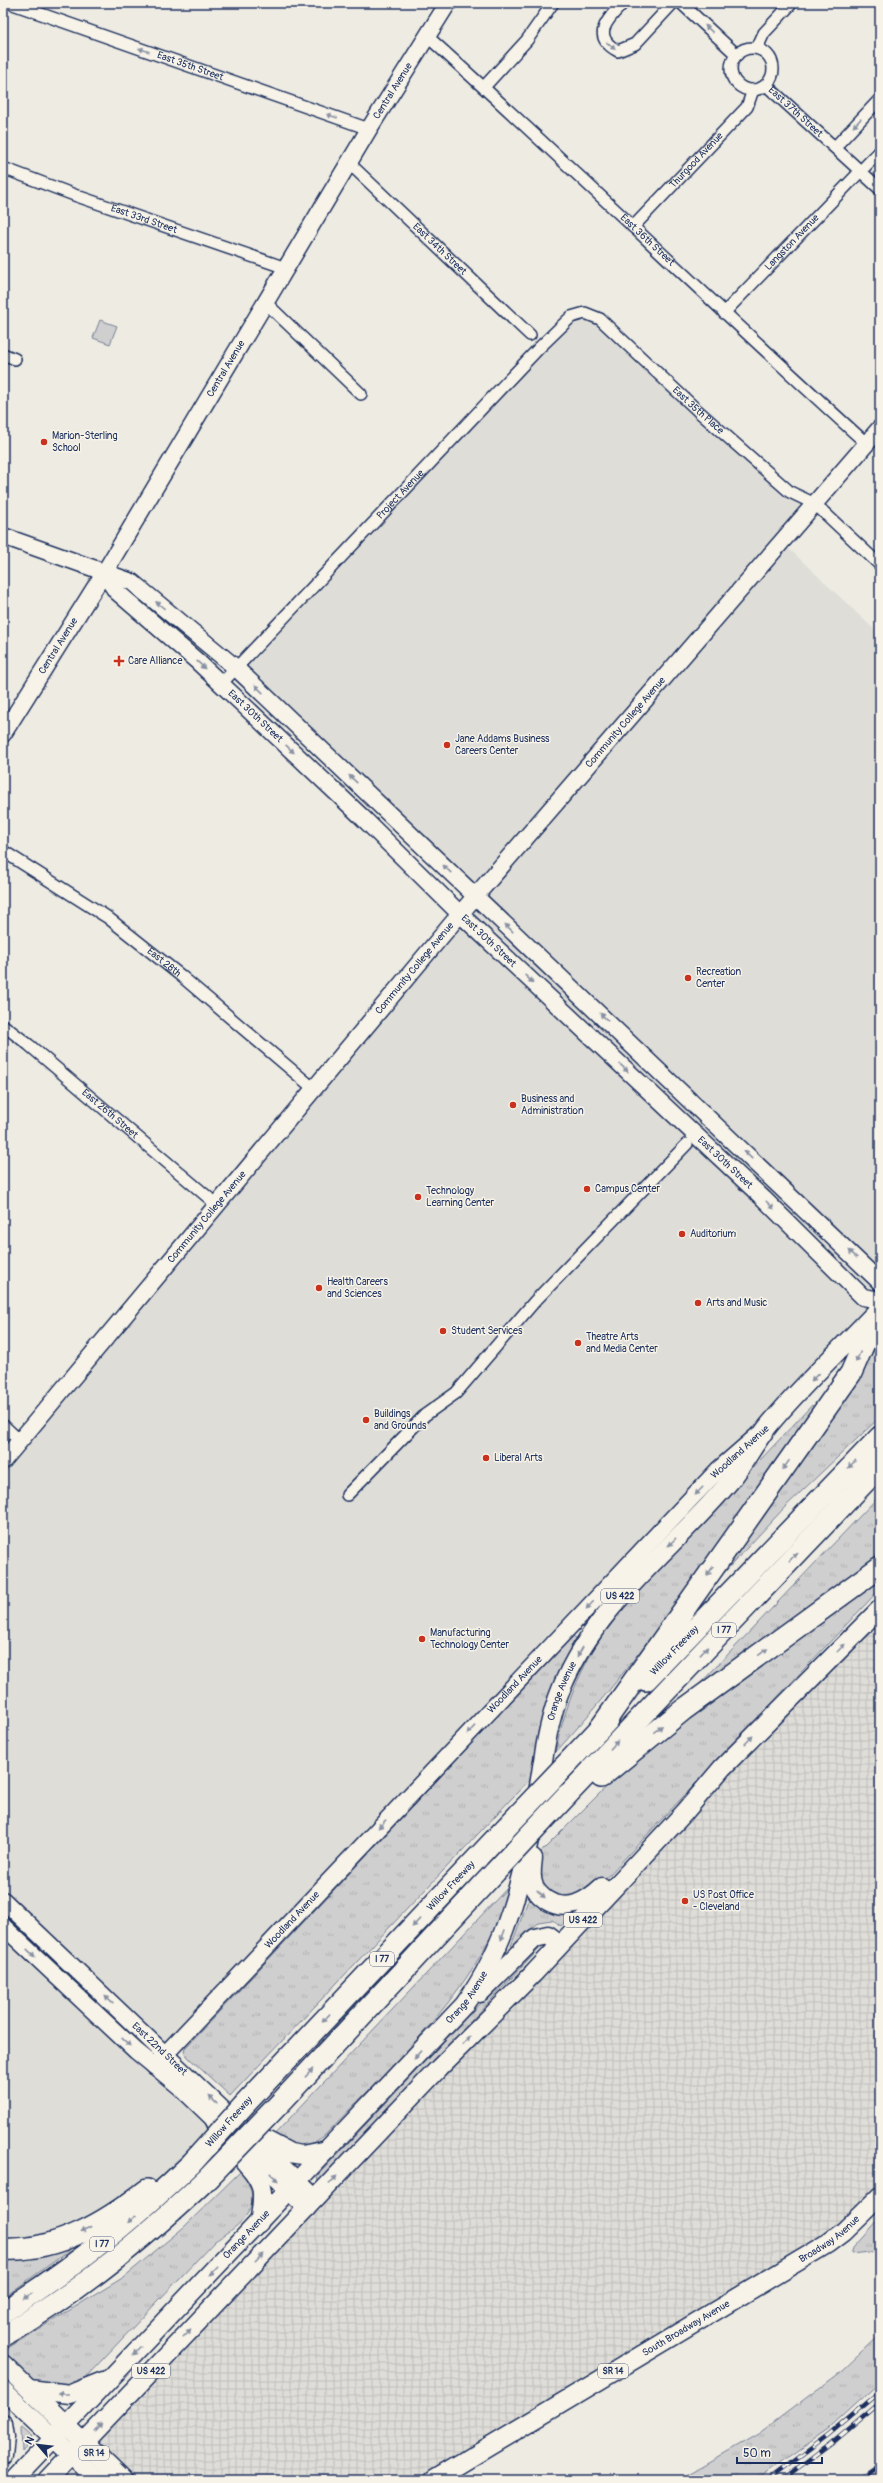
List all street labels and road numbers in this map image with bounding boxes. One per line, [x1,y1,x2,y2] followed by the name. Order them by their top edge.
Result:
[155,49,226,84] street label: East 35th Street
[371,61,415,121] street label: Central Avenue
[766,84,826,140] street label: East 37th Street
[667,130,726,191] street label: Thurgood Avenue
[109,202,180,236] street label: East 33rd Street
[618,212,678,269] street label: East 36th Street
[762,212,822,273] street label: Langston Avenue
[410,221,470,278] street label: East 34th Street
[204,338,248,399] street label: Central Avenue
[670,384,726,437] street label: East 35th Place
[374,467,427,522] street label: Project Avenue
[36,616,80,676] street label: Central Avenue
[583,674,668,770] street label: Community College Avenue
[225,687,286,746] street label: East 30th Street
[459,912,519,970] street label: East 30th Street
[373,920,457,1017] street label: Community College Avenue
[145,945,184,980] street label: East 28th
[79,1087,141,1142] street label: East 26th Street
[695,1134,756,1192] street label: East 30th Street
[165,1168,249,1265] street label: Community College Avenue
[708,1423,772,1481] street label: Woodland Avenue
[601,1589,639,1603] road number: US 422
[648,1623,702,1678] street label: Willow Freeway
[712,1623,736,1637] road number: I 77
[485,1653,545,1716] street label: Woodland Avenue
[545,1659,579,1722] street label: Orange Avenue
[425,1858,478,1913] street label: Willow Freeway
[262,1889,322,1951] street label: Woodland Avenue
[564,1913,602,1927] road number: US 422
[370,1952,394,1966] road number: I 77
[443,1969,490,2026] street label: Orange Avenue
[129,2020,190,2079] street label: East 22nd Street
[203,2094,255,2150] street label: Willow Freeway
[220,2208,272,2262] street label: Orange Avenue
[797,2213,862,2265] street label: Broadway Avenue
[90,2237,114,2251] road number: I 77
[640,2298,732,2359] street label: South Broadway Avenue
[132,2364,170,2378] road number: US 422
[598,2364,628,2378] road number: SR 14
[79,2446,109,2460] road number: SR 14

